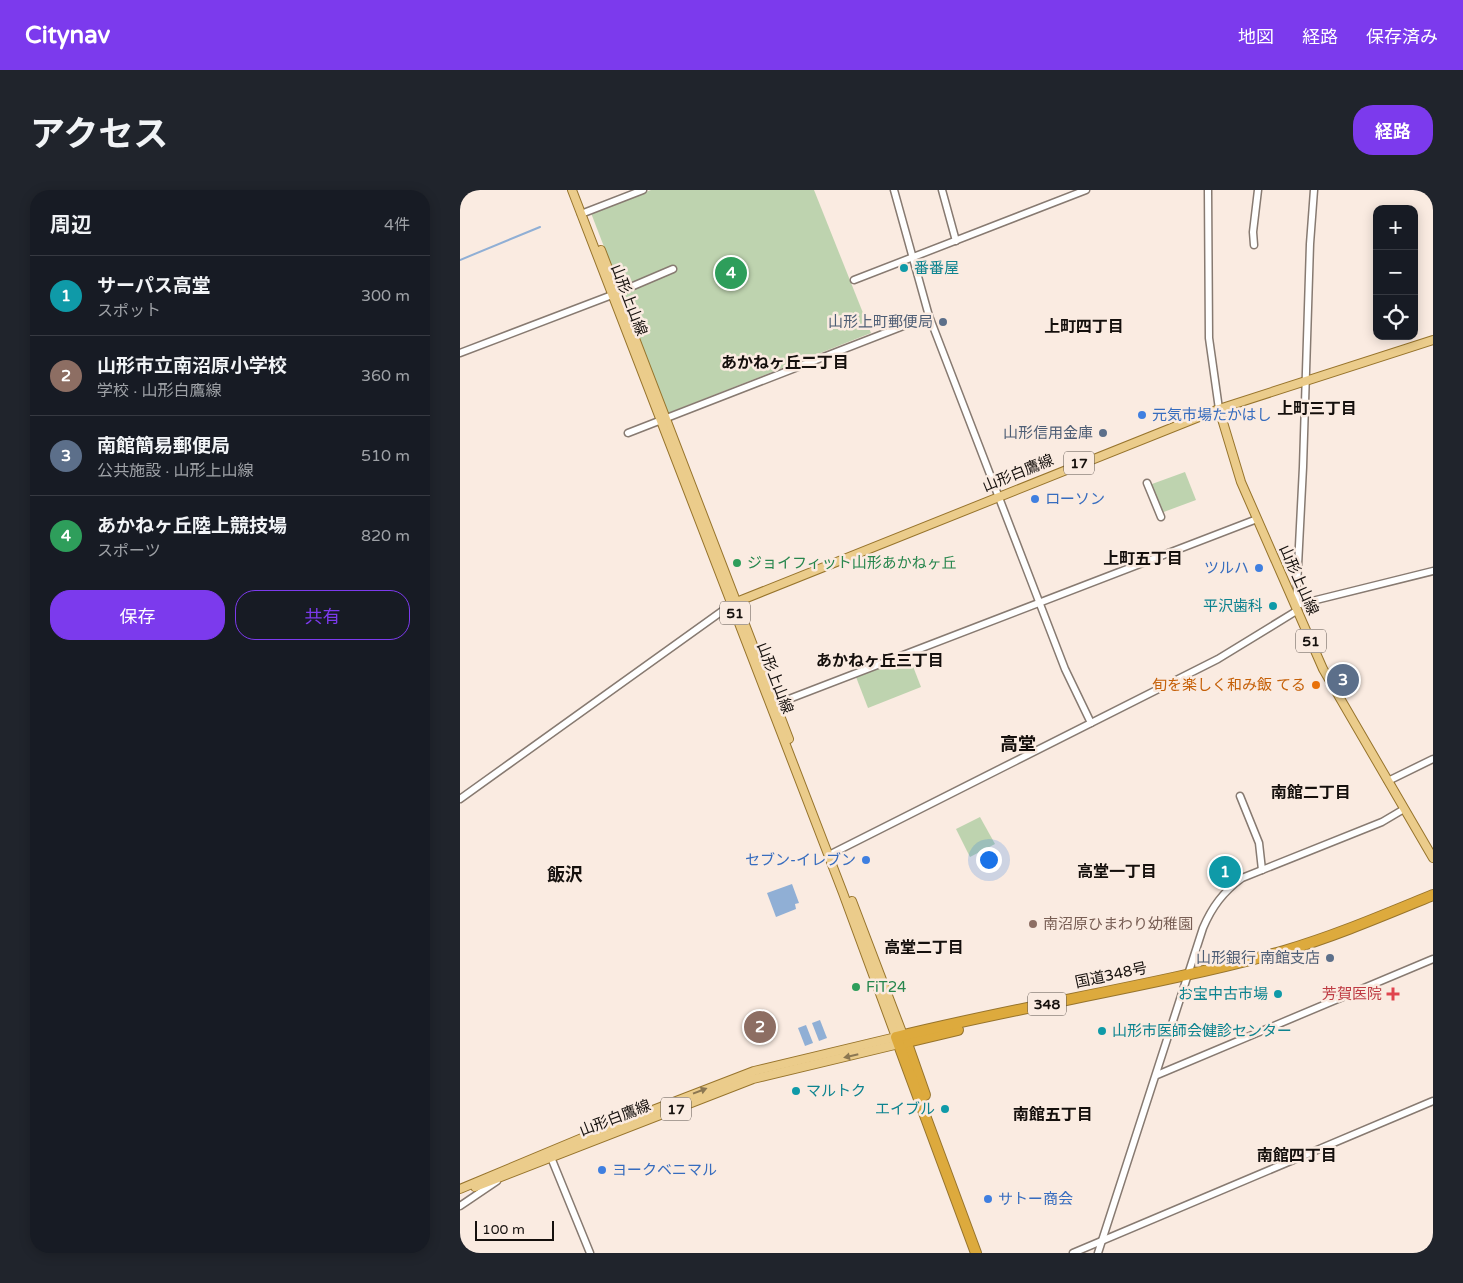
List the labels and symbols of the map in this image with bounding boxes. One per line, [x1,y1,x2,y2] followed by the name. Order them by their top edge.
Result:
[715,254,747,292] pin: 4
[914,259,959,277] place label: 番番屋
[607,262,651,338] street label: 山形上山線
[898,262,910,274] marker: 番番屋
[828,313,933,331] place label: 山形上町郵便局
[937,316,949,328] marker: 山形上町郵便局
[1044,317,1124,337] district label: 上町四丁目
[721,353,849,373] district label: あかねヶ丘二丁目
[1277,399,1357,419] district label: 上町三丁目
[1152,406,1271,424] place label: 元気市場たかはし
[1136,409,1148,421] marker: 元気市場たかはし
[1003,424,1093,442] place label: 山形信用金庫
[1097,427,1109,439] marker: 山形信用金庫
[980,451,1056,495] street label: 山形白鷹線
[1064,452,1094,474] road number: 17
[1045,490,1105,508] place label: ローソン
[1029,493,1041,505] marker: ローソン
[1276,542,1322,618] street label: 山形上山線
[1103,549,1183,569] district label: 上町五丁目
[747,554,957,572] place label: ジョイフィット山形あかねヶ丘
[731,557,743,569] marker: ジョイフィット山形あかねヶ丘
[1204,559,1249,577] place label: ツルハ
[1253,562,1265,574] marker: ツルハ
[1203,597,1263,615] place label: 平沢歯科
[1267,600,1279,612] marker: 平沢歯科
[720,602,750,624] road number: 51
[1296,630,1326,652] road number: 51
[753,640,797,716] street label: 山形上山線
[816,651,944,671] district label: あかねヶ丘三丁目
[1327,661,1359,699] pin: 3
[1152,676,1306,694] place label: 旬を楽しく和み飯 てる
[1310,679,1322,691] marker: 旬を楽しく和み飯 てる
[1000,733,1036,755] district label: 高堂
[1271,783,1351,803] district label: 南館二丁目
[976,847,1002,873] your location
[745,851,856,869] place label: セブン-イレブン
[1209,853,1241,891] pin: 1
[860,854,872,866] marker: セブン-イレブン
[1077,862,1157,882] district label: 高堂一丁目
[547,864,583,886] district label: 飯沢
[1043,915,1193,933] place label: 南沼原ひまわり幼稚園
[1027,918,1039,930] marker: 南沼原ひまわり幼稚園
[884,938,964,958] district label: 高堂二丁目
[1196,949,1320,967] place label: 山形銀行 南館支店
[1324,952,1336,964] marker: 山形銀行 南館支店
[1073,959,1149,991] street label: 国道348号
[866,978,907,996] place label: FiT24
[850,981,862,993] marker: FiT24
[1178,985,1268,1003] place label: お宝中古市場
[1322,985,1382,1003] place label: 芳賀医院
[1386,987,1400,1001] marker: 芳賀医院
[1272,988,1284,1000] marker: お宝中古市場
[1028,992,1066,1016] road number: 348
[744,1008,776,1046] pin: 2
[1112,1022,1292,1040] place label: 山形市医師会健診センター
[1096,1025,1108,1037] marker: 山形市医師会健診センター
[844,1052,859,1060] one-way arrow
[806,1082,866,1100] place label: マルトク
[790,1085,802,1097] marker: マルトク
[692,1087,707,1095] one-way arrow
[577,1096,653,1140] street label: 山形白鷹線
[661,1098,691,1121] road number: 17
[875,1100,935,1118] place label: エイブル
[939,1103,951,1115] marker: エイブル
[1013,1105,1093,1125] district label: 南館五丁目
[1257,1146,1337,1166] district label: 南館四丁目
[612,1161,717,1179] place label: ヨークベニマル
[596,1164,608,1176] marker: ヨークベニマル
[998,1190,1073,1208] place label: サトー商会
[982,1193,994,1205] marker: サトー商会
[475,1218,554,1241] scale bar

